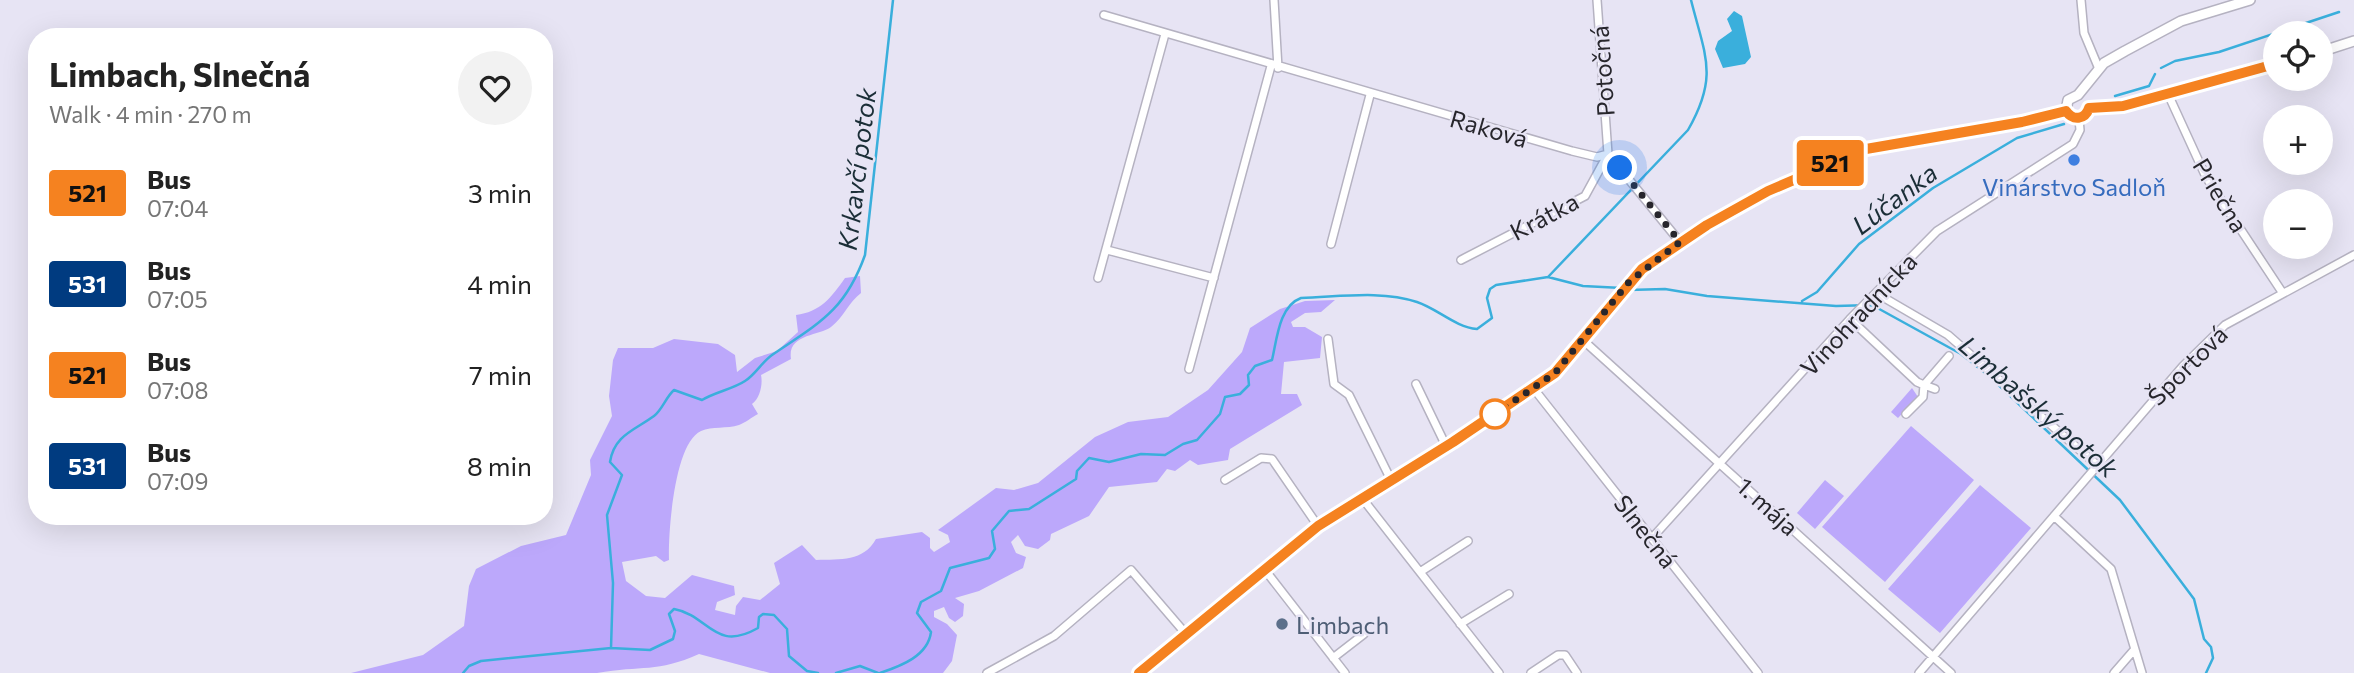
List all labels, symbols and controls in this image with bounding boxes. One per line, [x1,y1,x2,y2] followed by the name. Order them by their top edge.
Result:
[2263,21,2333,259] map controls
[2263,21,2333,91] button: locate
[1584,25,1620,117] street label: Potočná
[458,51,532,125] button: heart
[49,53,310,94] text: Limbach, Slnečná
[831,85,881,252] water label: Krkavčí potok
[49,100,252,128] text: Walk · 4 min · 270 m
[1447,103,1531,153] street label: Raková
[2263,105,2333,175] button: +
[1790,140,1870,186] line badge: 521
[1811,148,1849,177] text: 521
[1602,150,1637,185] your location
[2066,152,2082,168] marker: Vinárstvo Sadloň
[2188,153,2254,237] street label: Priečna
[1845,156,1943,240] water label: Lúčanka
[147,163,191,194] text: Bus
[1982,172,2166,201] place label: Vinárstvo Sadloň
[468,177,532,208] text: 3 min
[68,178,107,207] text: 521
[1505,186,1583,246] street label: Krátka
[2263,189,2333,259] button: −
[147,194,208,222] text: 07:04
[1794,246,1922,382] street label: Vinohradnícka
[147,254,191,285] text: Bus
[467,268,532,299] text: 4 min
[68,269,107,298] text: 531
[147,285,208,313] text: 07:05
[2141,319,2233,411] street label: Športová
[1953,329,2125,484] water label: Limbašský potok
[147,345,191,376] text: Bus
[469,359,532,390] text: 7 min
[68,360,107,389] text: 521
[147,376,208,404] text: 07:08
[1480,399,1510,429] unlabelled marker
[147,436,191,467] text: Bus
[467,450,532,481] text: 8 min
[68,451,107,480] text: 531
[147,467,208,495] text: 07:09
[1731,471,1805,541] street label: 1. mája
[1609,489,1683,573] street label: Slnečná
[1296,610,1389,639] place label: Limbach
[1274,616,1290,632] marker: Limbach

